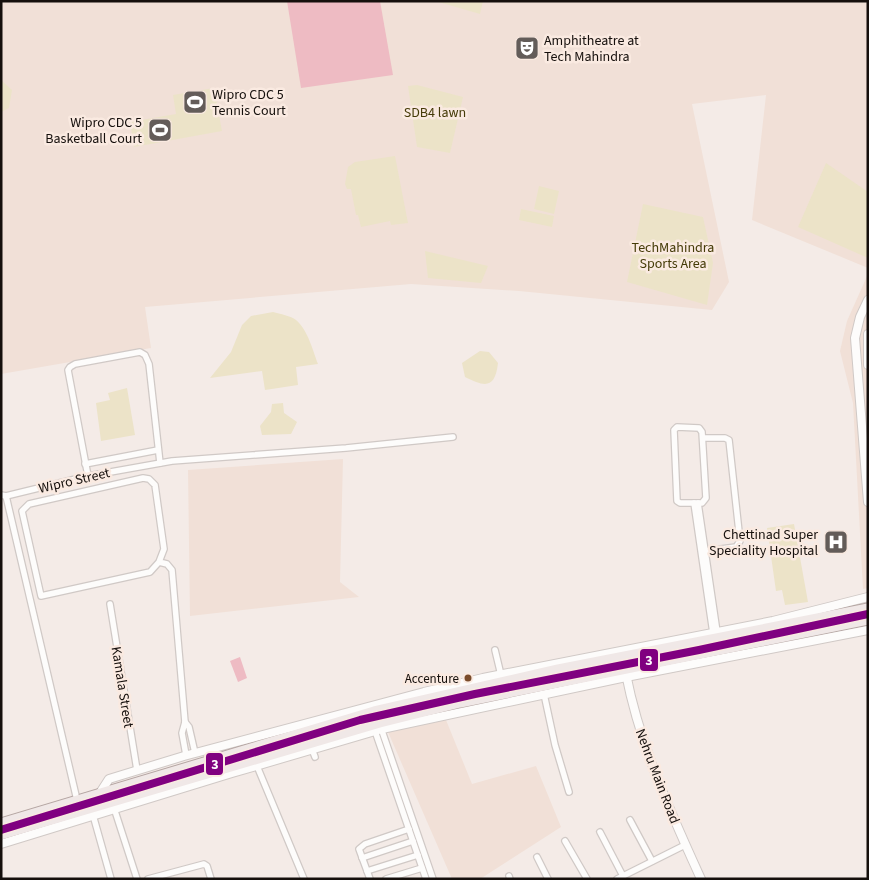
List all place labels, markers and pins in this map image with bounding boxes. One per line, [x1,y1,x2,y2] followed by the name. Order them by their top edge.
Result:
[544,31,639,67] place label: Amphitheatre at Tech Mahindra
[514,35,540,61] theatre icon: Amphitheatre at Tech Mahindra
[212,85,286,121] place label: Wipro CDC 5 Tennis Court
[182,89,208,115] sports icon: Wipro CDC 5 Tennis Court
[45,113,142,149] place label: Wipro CDC 5 Basketball Court
[147,117,173,143] sports icon: Wipro CDC 5 Basketball Court
[709,525,818,561] place label: Chettinad Super Speciality Hospital
[823,529,849,555] hospital icon: Chettinad Super Speciality Hospital
[405,670,459,688] place label: Accenture
[463,673,473,683] marker: Accenture

